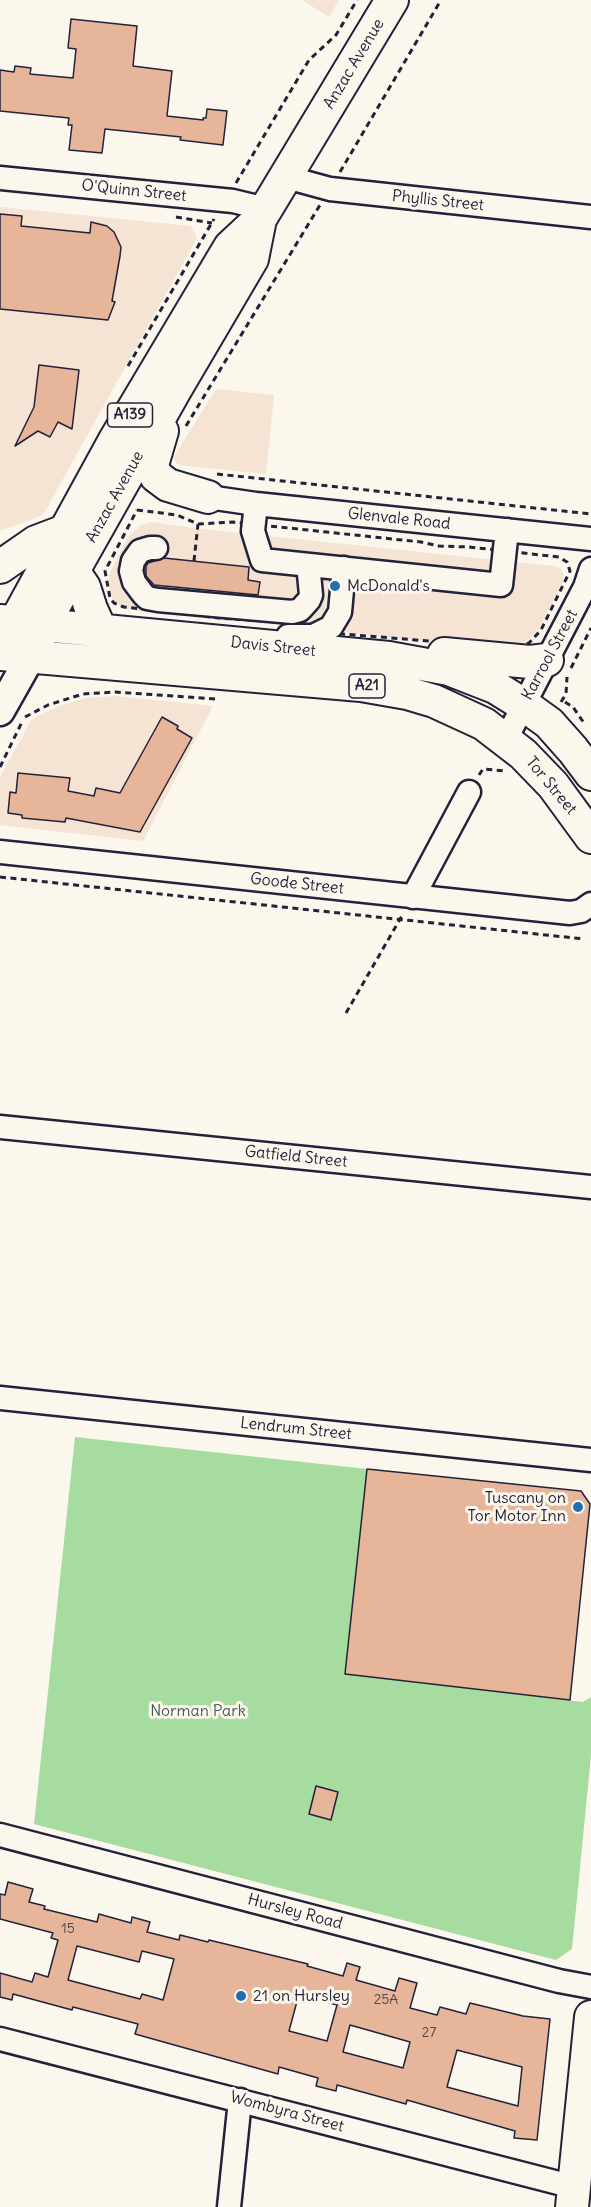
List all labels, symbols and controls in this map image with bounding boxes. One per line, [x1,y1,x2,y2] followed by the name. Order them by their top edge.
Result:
[320,15,388,113] street label: Anzac Avenue
[81,176,187,206] street label: O'Quinn Street
[391,187,485,215] street label: Phyllis Street
[108,403,152,427] road number: A139
[82,448,148,546] street label: Anzac Avenue
[347,504,451,534] street label: Glenvale Road
[347,576,430,596] place label: McDonald's
[328,579,342,593] marker: McDonald's
[518,606,582,704] street label: Karrool Street
[229,633,317,661] street label: Davis Street
[349,674,385,698] road number: A21
[521,753,581,819] street label: Tor Street
[249,870,345,898] street label: Goode Street
[244,1142,348,1172] street label: Gatfield Street
[239,1414,353,1444] street label: Lendrum Street
[468,1488,566,1526] place label: Tuscany on Tor Motor Inn
[571,1500,585,1514] marker: Tuscany on Tor Motor Inn
[150,1701,246,1721] park label: Norman Park
[246,1890,344,1934] street label: Hursley Road
[61,1921,75,1937] house number: 15
[253,1986,350,2006] place label: 21 on Hursley
[234,1989,248,2003] marker: 21 on Hursley
[374,1992,398,2008] house number: 25A
[422,2025,436,2041] house number: 27
[228,2088,346,2136] street label: Wombyra Street

